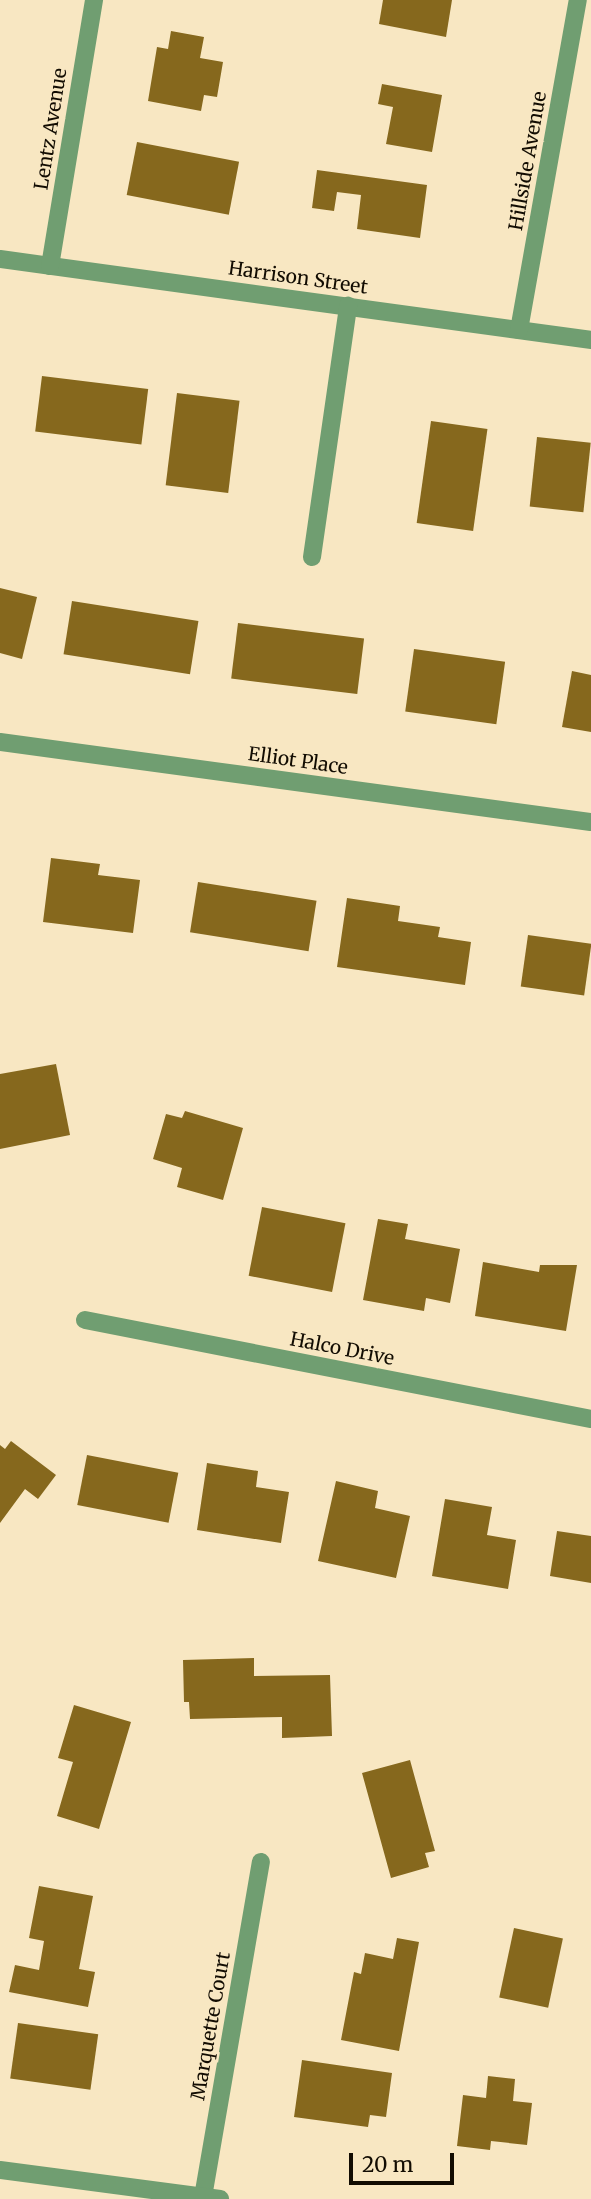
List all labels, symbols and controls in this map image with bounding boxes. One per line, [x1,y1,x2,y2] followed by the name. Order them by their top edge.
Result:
[30,66,72,192] street label: Lentz Avenue
[505,90,551,232] street label: Hillside Avenue
[227,257,369,299] street label: Harrison Street
[247,743,349,779] street label: Elliot Place
[288,1328,396,1370] street label: Halco Drive
[187,1950,235,2102] street label: Marquette Court
[353,2140,458,2184] scale bar
[362,2151,413,2178] text: 20 m

